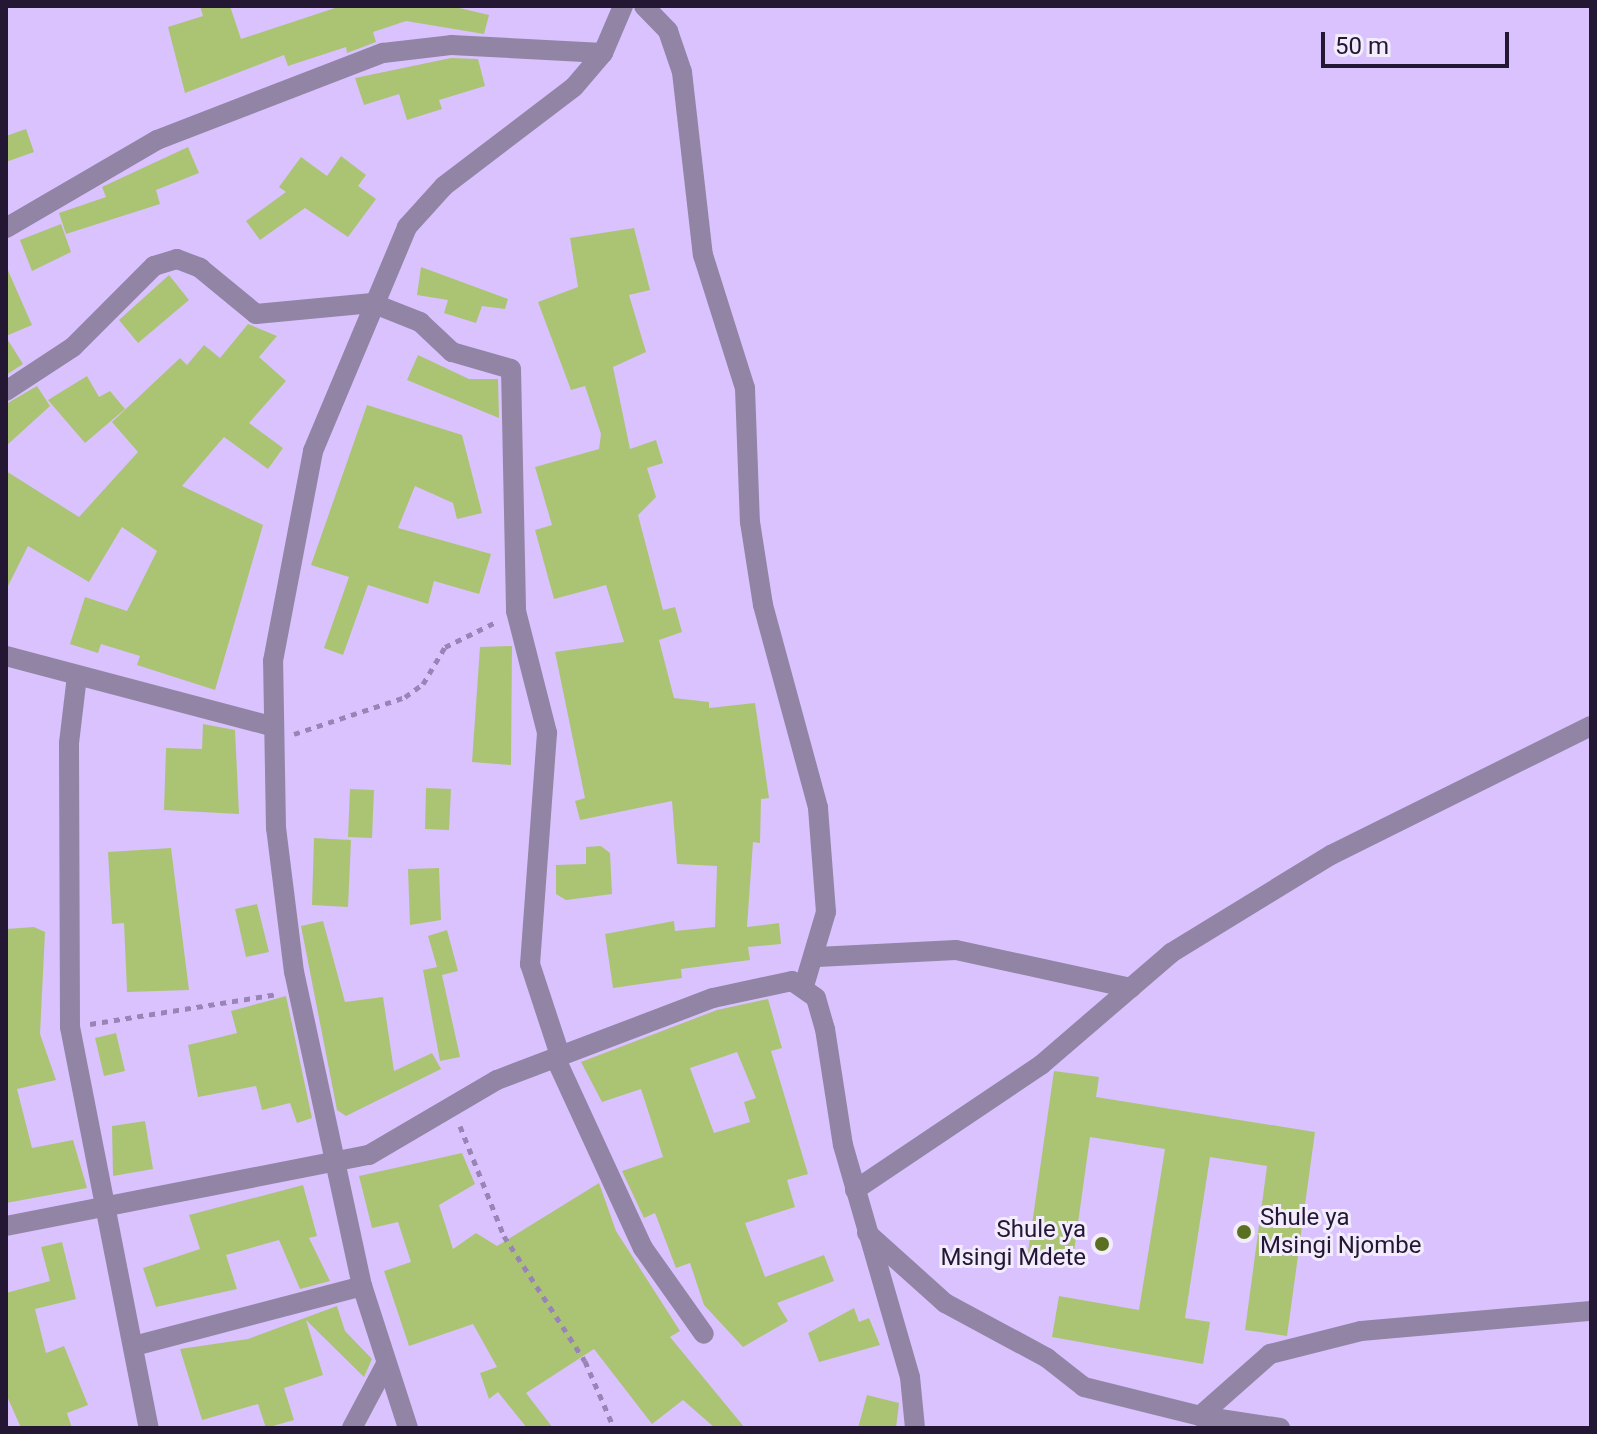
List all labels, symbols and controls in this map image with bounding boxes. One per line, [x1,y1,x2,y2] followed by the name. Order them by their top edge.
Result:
[1325,16,1513,66] scale bar
[1335,32,1389,60] text: 50 m
[1260,1204,1421,1260] place label: Shule ya Msingi Njombe
[941,1216,1086,1272] place label: Shule ya Msingi Mdete
[1235,1223,1253,1241] marker: Shule ya Msingi Njombe
[1093,1235,1111,1253] marker: Shule ya Msingi Mdete

